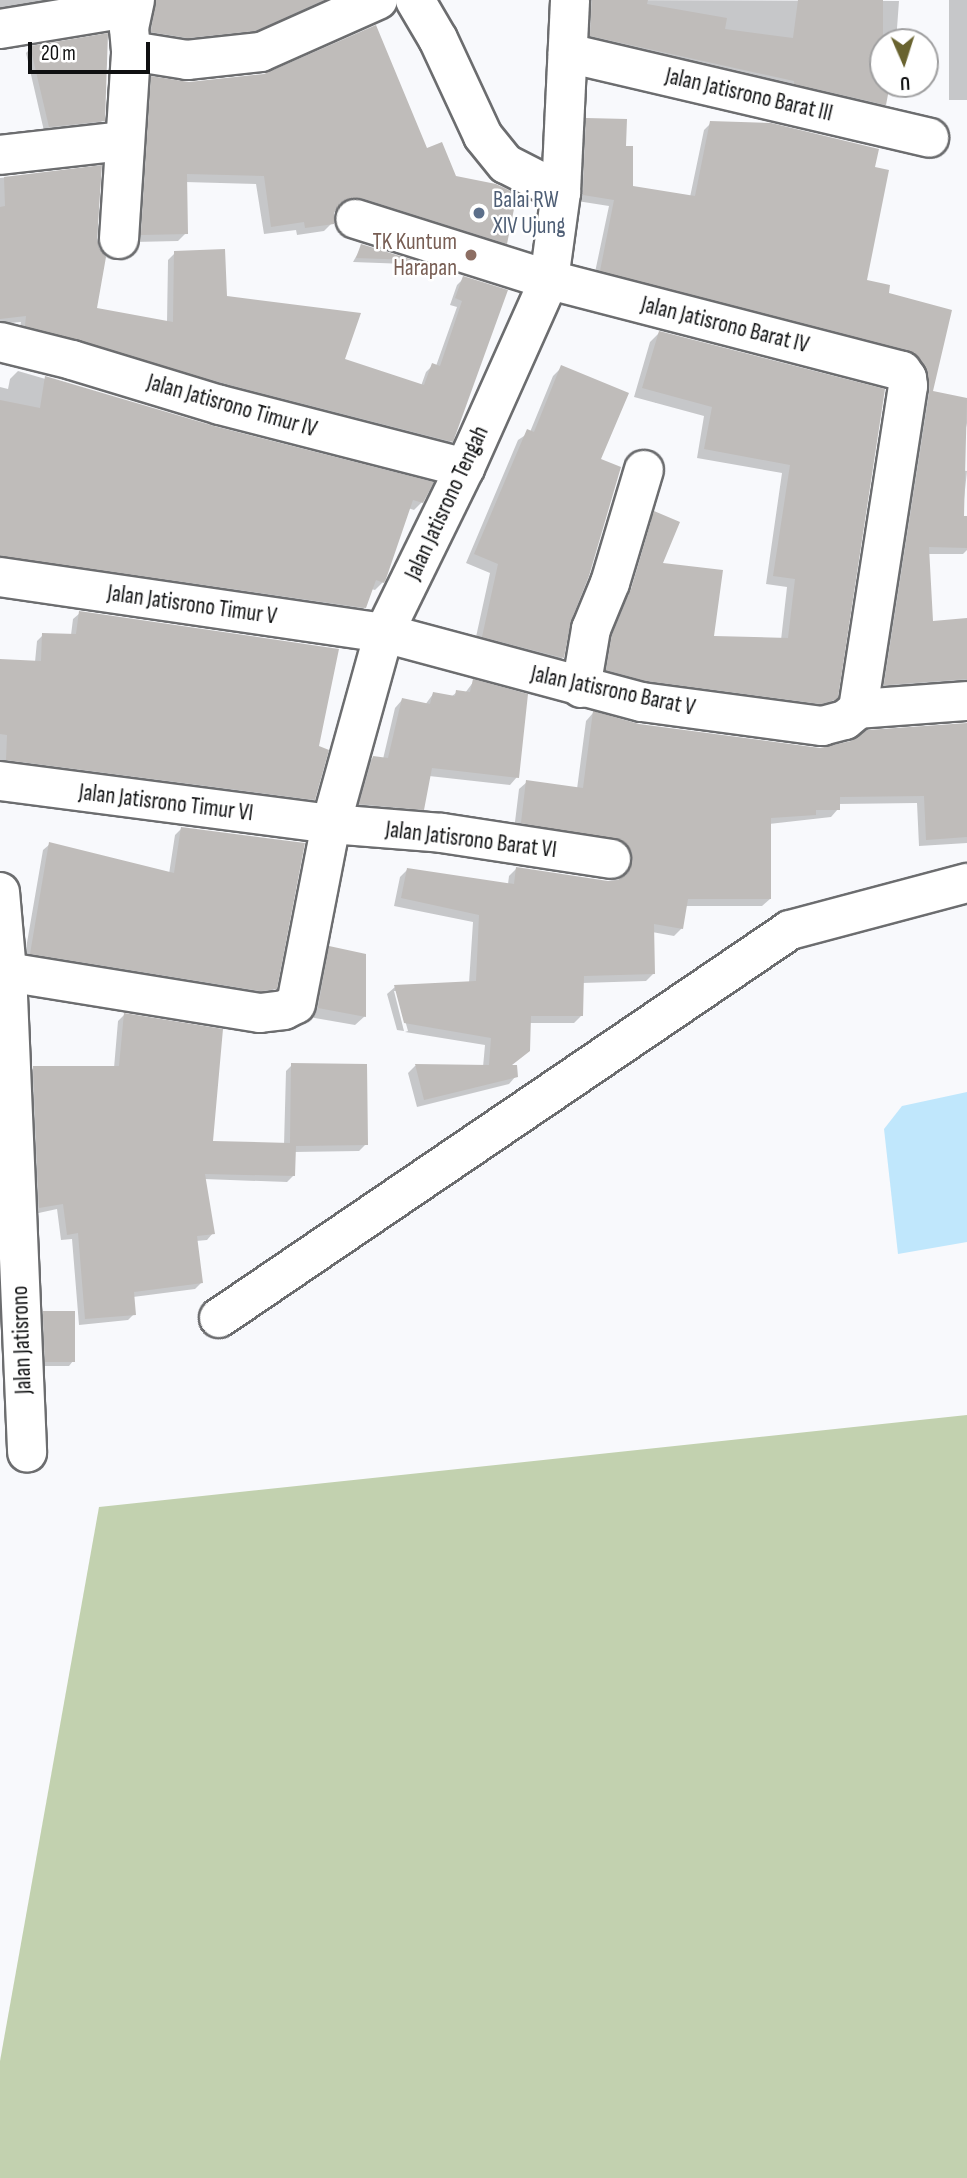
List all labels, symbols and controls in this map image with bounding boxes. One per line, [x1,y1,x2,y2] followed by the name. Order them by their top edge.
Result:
[32,28,154,72] scale bar
[869,28,939,98] north arrow
[41,41,76,66] text: 20 m
[663,62,835,128] street label: Jalan Jatisrono Barat III
[899,71,911,94] text: U
[493,186,565,240] place label: Balai RW XIV Ujung
[471,205,487,221] marker: Balai RW XIV Ujung
[372,228,457,282] place label: TK Kuntum Harapan
[463,247,479,263] marker: TK Kuntum Harapan
[638,291,812,359] street label: Jalan Jatisrono Barat IV
[144,369,320,443] street label: Jalan Jatisrono Timur IV
[399,422,495,584] street label: Jalan Jatisrono Tengah
[106,579,278,631] street label: Jalan Jatisrono Timur V
[528,660,698,722] street label: Jalan Jatisrono Barat V
[77,779,255,827] street label: Jalan Jatisrono Timur VI
[384,816,558,864] street label: Jalan Jatisrono Barat VI
[6,1285,38,1395] street label: Jalan Jatisrono

